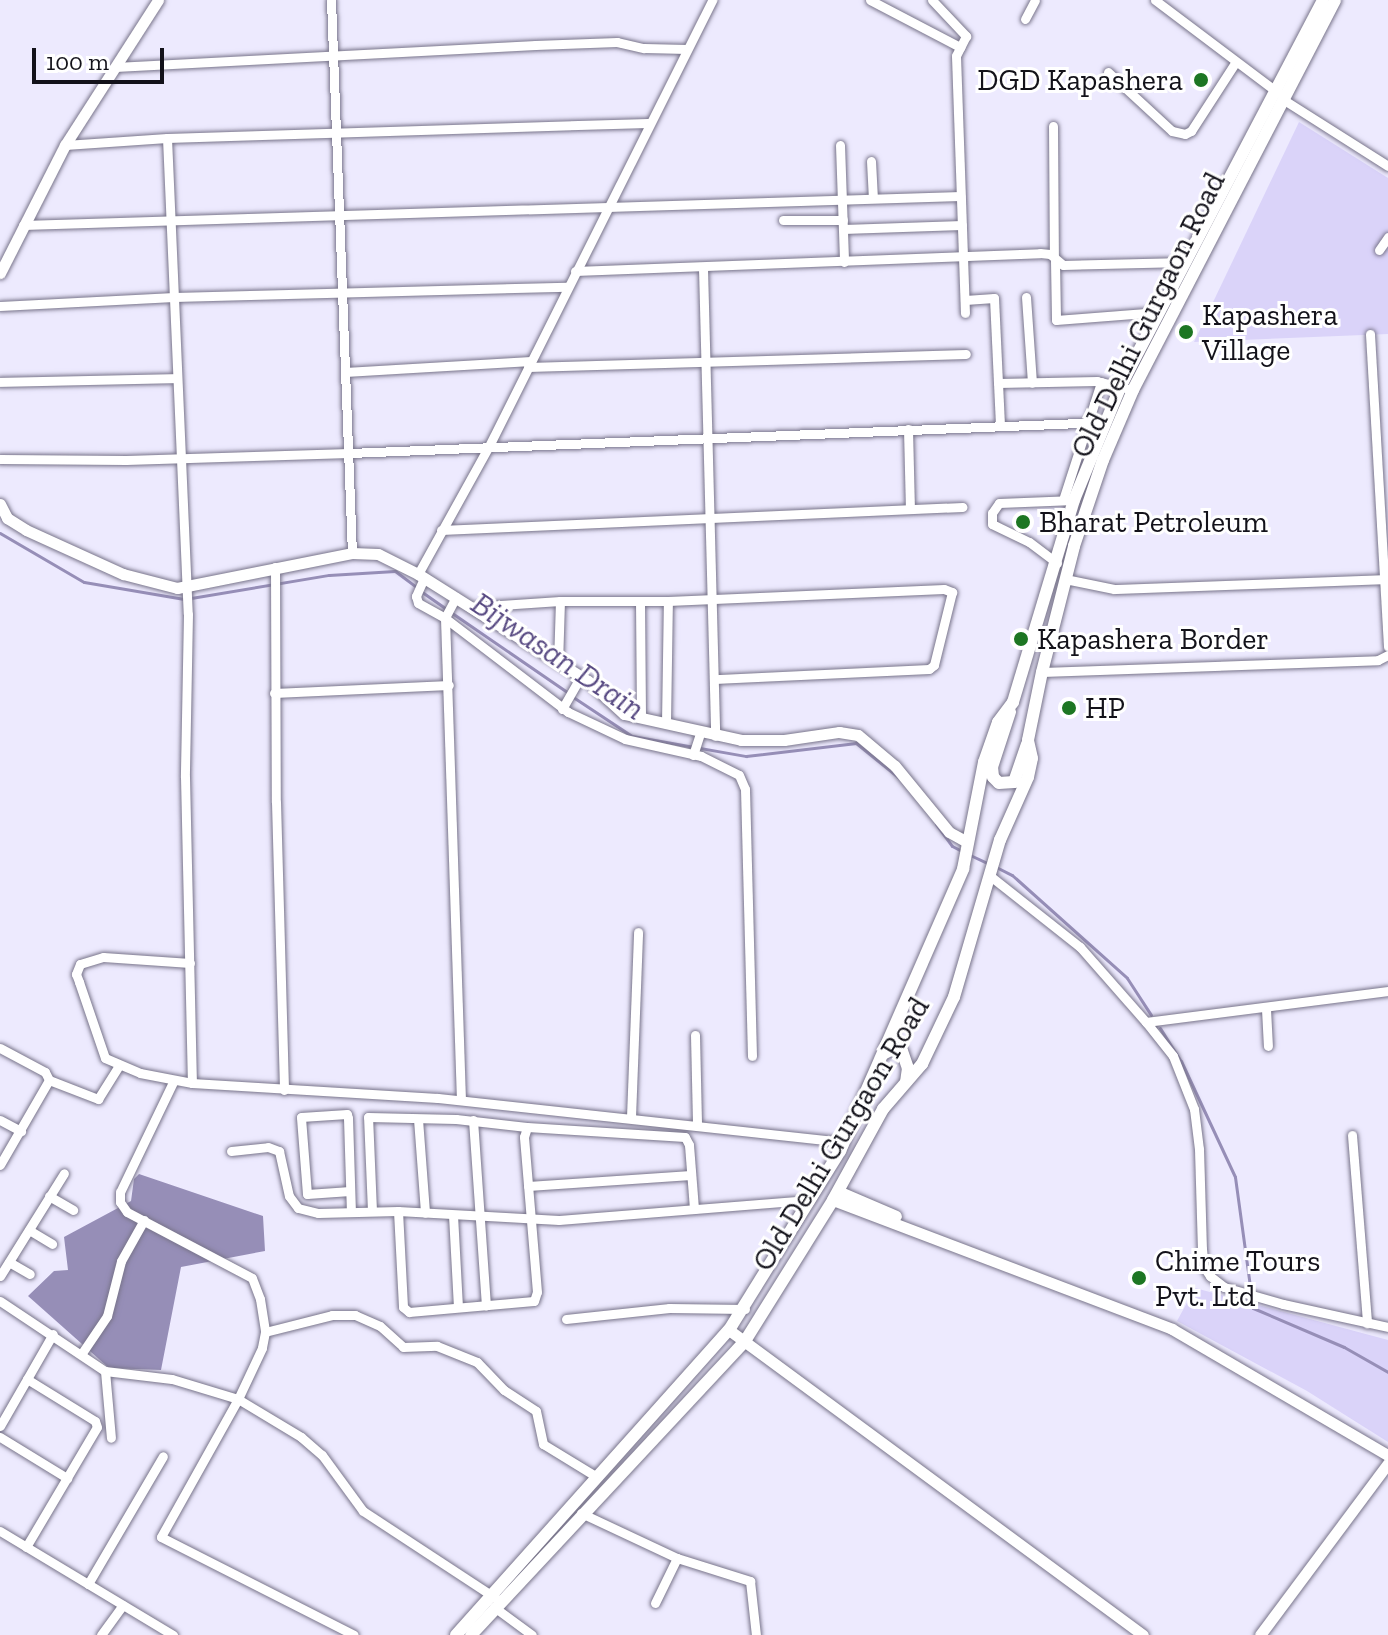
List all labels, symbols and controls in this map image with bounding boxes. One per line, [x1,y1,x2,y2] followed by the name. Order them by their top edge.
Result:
[36,32,168,82] scale bar
[46,47,109,76] text: 100 m
[977,62,1183,98] place label: DGD Kapashera
[1190,69,1212,91] marker: DGD Kapashera
[1063,166,1233,464] street label: Old Delhi Gurgaon Road
[1202,297,1338,368] place label: Kapashera Village
[1177,323,1195,341] marker: Kapashera Village
[1039,504,1268,540] place label: Bharat Petroleum
[1014,513,1032,531] marker: Bharat Petroleum
[464,584,652,728] water label: Bijwasan Drain
[1037,621,1269,657] place label: Kapashera Border
[1012,630,1030,648] marker: Kapashera Border
[1085,690,1125,726] place label: HP
[1060,699,1078,717] marker: HP
[745,991,937,1277] street label: Old Delhi Gurgaon Road
[1155,1243,1321,1314] place label: Chime Tours Pvt. Ltd
[1130,1269,1148,1287] marker: Chime Tours Pvt. Ltd

